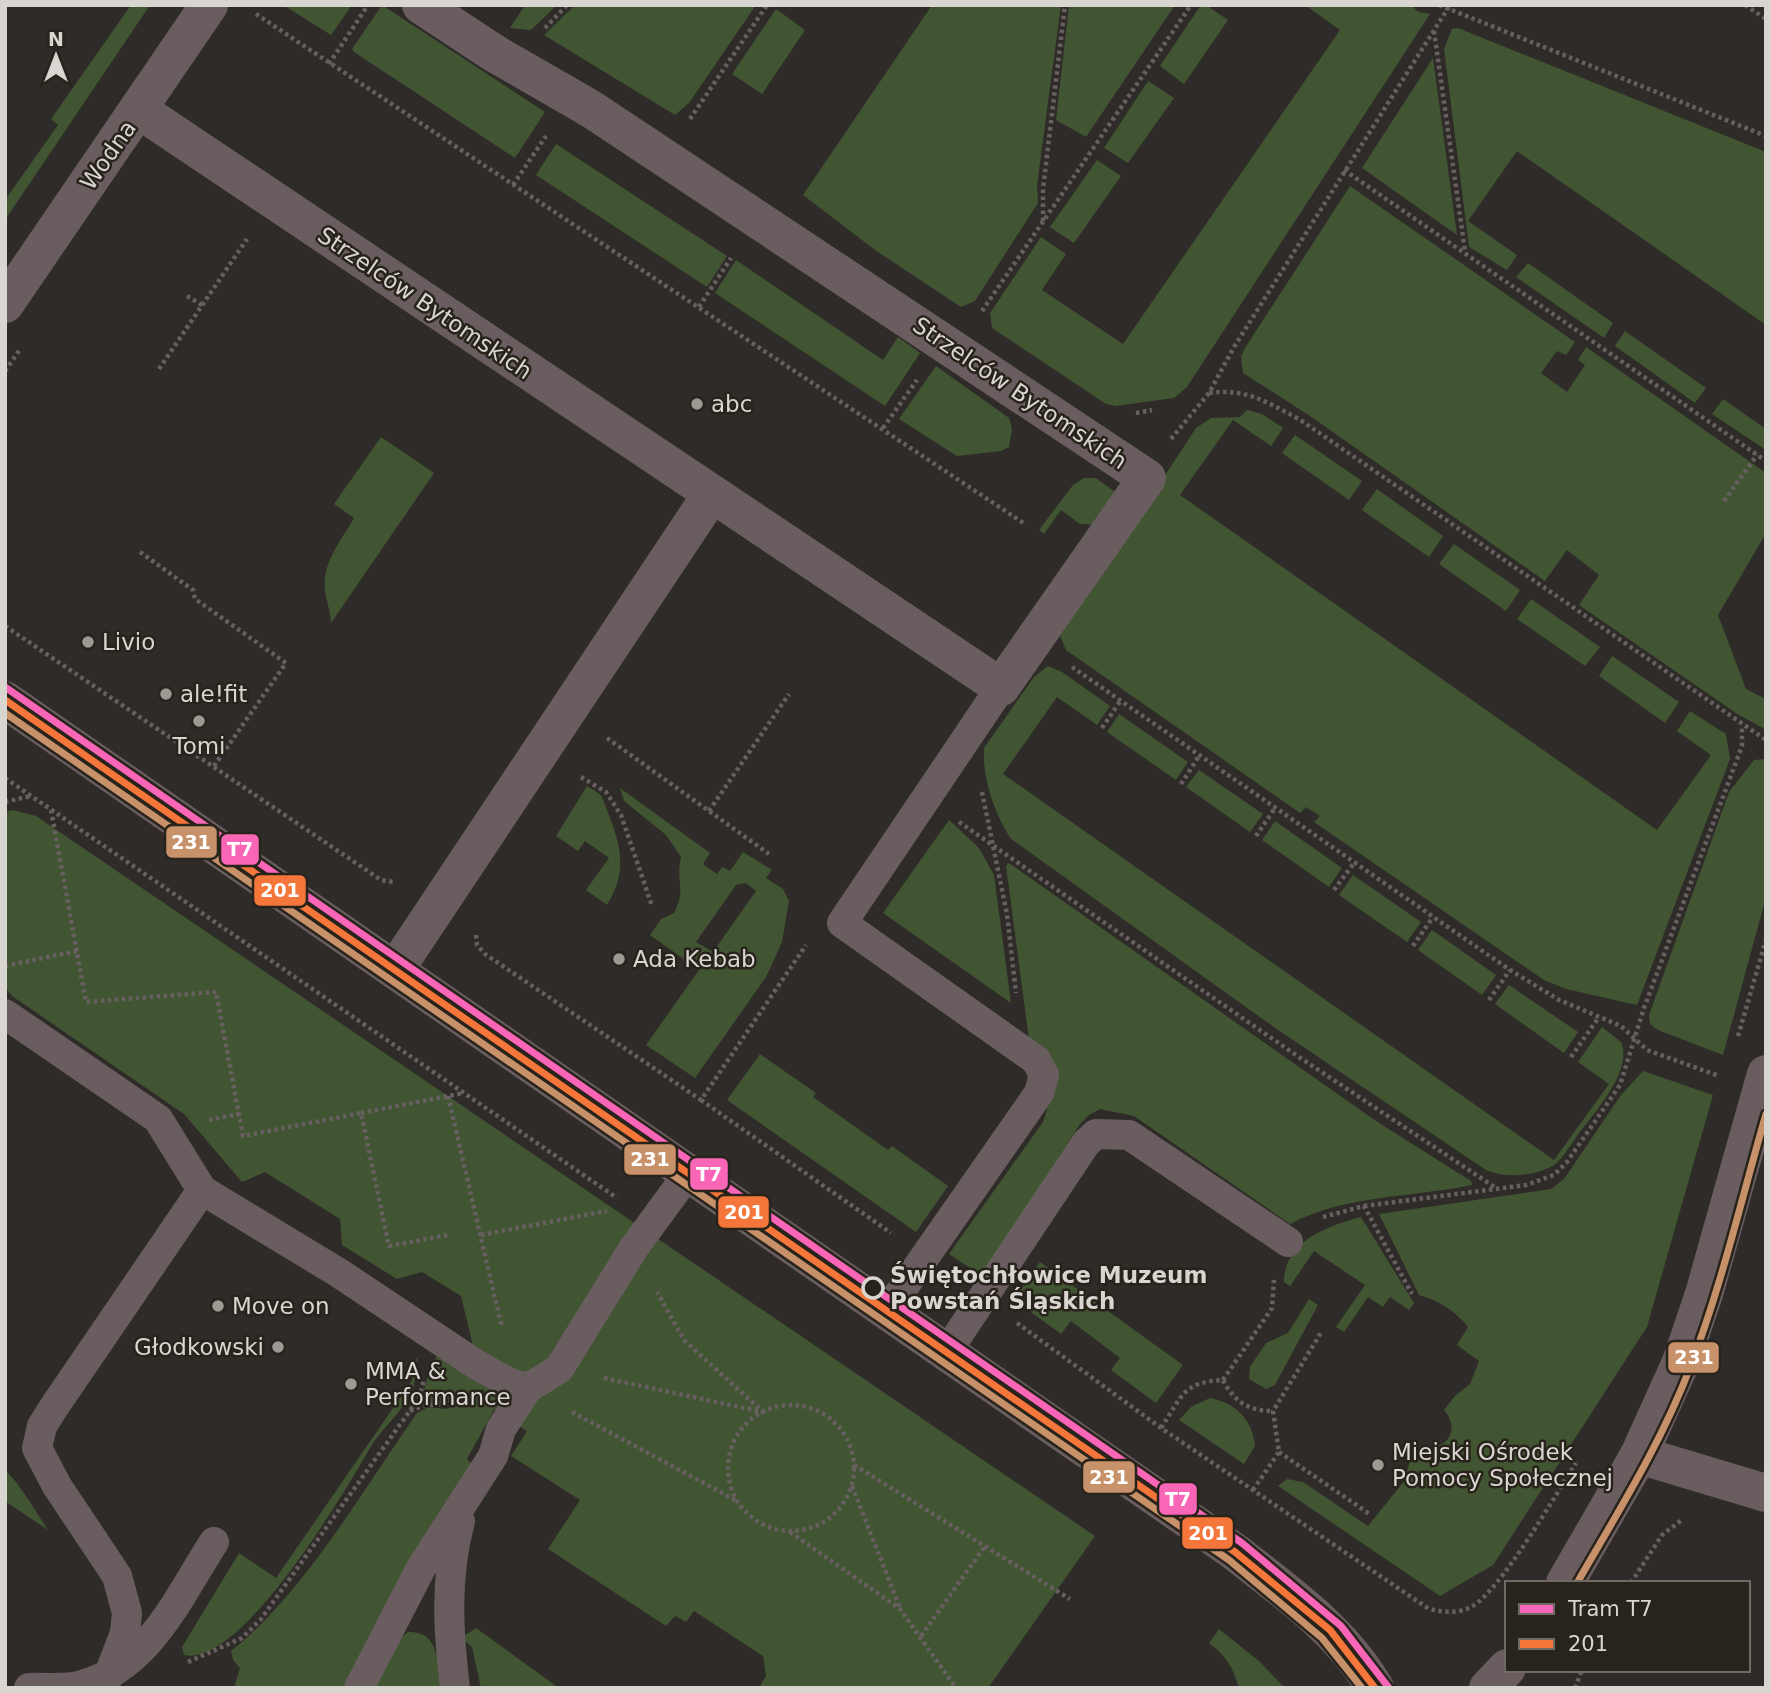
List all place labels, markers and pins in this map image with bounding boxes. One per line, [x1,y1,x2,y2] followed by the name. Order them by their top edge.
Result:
[711,391,752,417] place label: abc
[689,396,705,412] marker: abc
[102,629,155,655] place label: Livio
[80,634,96,650] marker: Livio
[180,681,247,707] place label: ale!fit
[158,686,174,702] marker: ale!fit
[191,713,207,729] marker: Tomi
[171,733,226,759] place label: Tomi
[633,946,756,972] place label: Ada Kebab
[611,951,627,967] marker: Ada Kebab
[890,1261,1207,1314] place label: Świętochłowice Muzeum Powstań Śląskich
[862,1277,884,1299] marker: Świętochłowice Muzeum Powstań Śląskich
[232,1293,330,1319] place label: Move on
[210,1298,226,1314] marker: Move on
[134,1334,264,1360] place label: Głodkowski
[270,1339,286,1355] marker: Głodkowski
[365,1358,511,1410] place label: MMA & Performance
[343,1376,359,1392] marker: MMA & Performance
[1392,1439,1613,1491] place label: Miejski Ośrodek Pomocy Społecznej
[1370,1457,1386,1473] marker: Miejski Ośrodek Pomocy Społecznej

